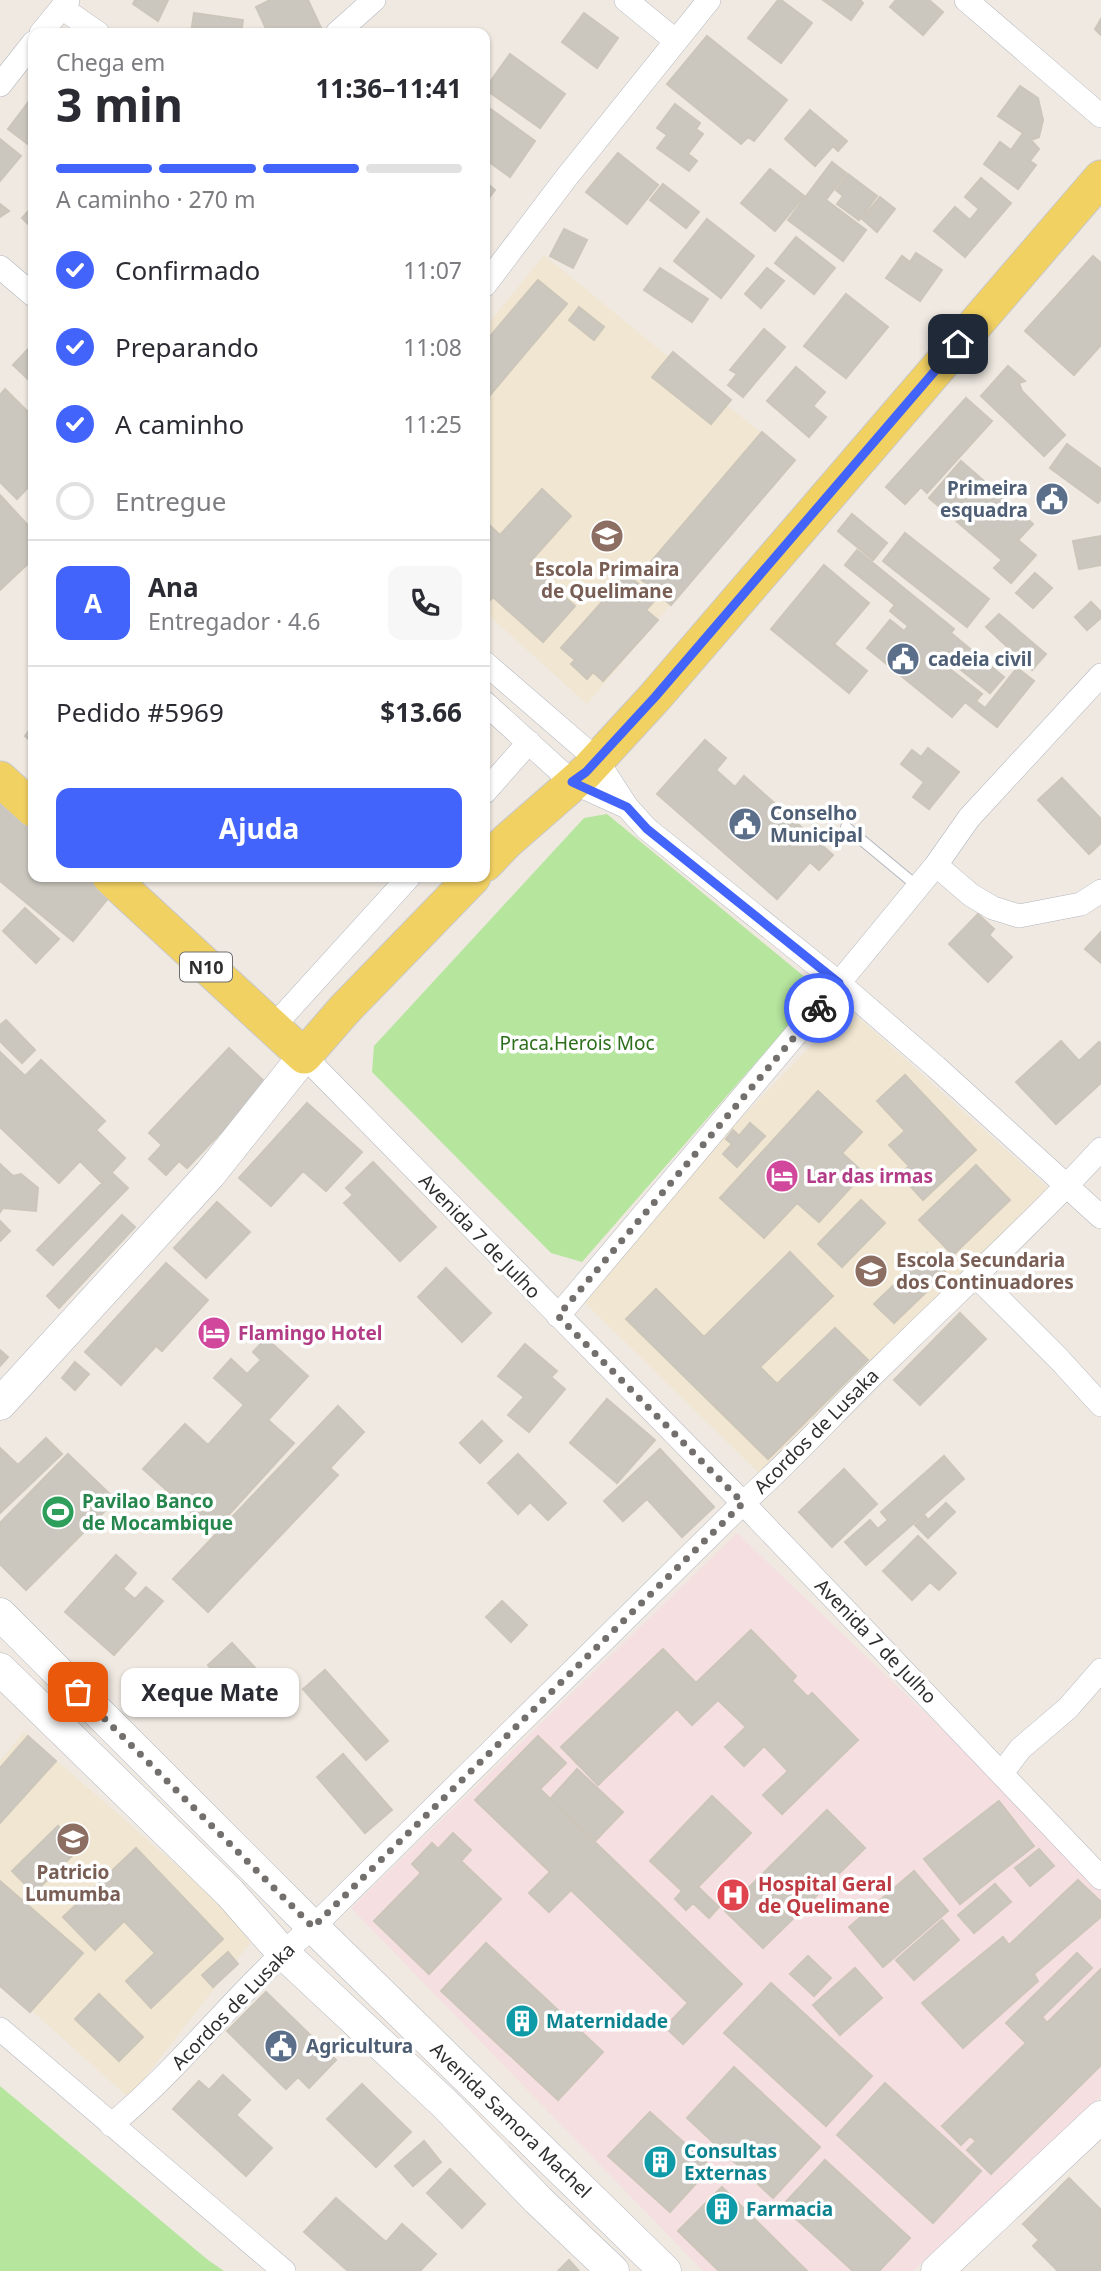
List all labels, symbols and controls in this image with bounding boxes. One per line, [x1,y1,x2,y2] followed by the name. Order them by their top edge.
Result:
[56,46,165,78] text: Chega em
[315,70,462,106] text: 11:36–11:41
[56,73,183,135] text: 3 min
[56,183,255,215] text: A caminho · 270 m
[56,251,94,289] icon: check
[115,252,260,288] text: Confirmado
[403,254,462,286] text: 11:07
[928,314,988,374] pin
[939,325,977,363] icon: home
[56,328,94,366] icon: check
[115,329,259,365] text: Preparando
[403,331,462,363] text: 11:08
[56,405,94,443] icon: check
[115,406,244,442] text: A caminho
[403,408,462,440] text: 11:25
[940,475,1028,523] place label: Primeira esquadra
[1033,480,1071,518] public building icon: Primeira esquadra
[115,483,227,519] text: Entregue
[588,517,626,555] school or university icon: Escola Primaira de Quelimane
[535,556,679,604] place label: Escola Primaira de Quelimane
[388,566,462,640] button: phone
[148,569,198,605] text: Ana
[84,585,102,621] text: A
[148,605,321,637] text: Entregador · 4.6
[884,640,922,678] public building icon: cadeia civil
[928,646,1032,672] place label: cadeia civil
[56,694,224,730] text: Pedido #5969
[380,694,462,730] text: $13.66
[56,788,462,868] button: Ajuda
[770,800,863,848] place label: Conselho Municipal
[726,805,764,843] public building icon: Conselho Municipal
[180,952,232,982] road number: N10
[784,973,854,1043] courier
[800,989,838,1027] icon: bike
[499,1030,655,1056] park label: Praca.Herois Moc
[763,1157,801,1195] hotel icon: Lar das irmas
[806,1163,933,1189] place label: Lar das irmas
[413,1168,547,1304] street label: Avenida 7 de Julho
[896,1247,1074,1295] place label: Escola Secundaria dos Continuadores
[852,1252,890,1290] school or university icon: Escola Secundaria dos Continuadores
[195,1314,233,1352] hotel icon: Flamingo Hotel
[238,1320,383,1346] place label: Flamingo Hotel
[748,1363,884,1499] street label: Acordos de Lusaka
[82,1488,233,1536] place label: Pavilao Banco de Mocambique
[39,1493,77,1531] sports icon: Pavilao Banco de Mocambique
[809,1573,943,1709] street label: Avenida 7 de Julho
[48,1662,108,1722] pin
[120,1668,298,1716] callout: Xeque Mate
[59,1673,97,1711] icon: bag
[141,1676,279,1708] text: Xeque Mate
[54,1820,92,1858] school or university icon: Patricio Lumumba
[25,1859,121,1907] place label: Patricio Lumumba
[758,1871,892,1919] place label: Hospital Geral de Quelimane
[714,1876,752,1914] hospital icon: Hospital Geral de Quelimane
[166,1937,300,2075] street label: Acordos de Lusaka
[503,2002,541,2040] building icon: Maternidade
[546,2008,668,2034] place label: Maternidade
[262,2027,300,2065] public building icon: Agricultura
[306,2033,413,2059] place label: Agricultura
[425,2036,597,2204] street label: Avenida Samora Machel
[684,2138,777,2186] place label: Consultas Externas
[641,2143,679,2181] building icon: Consultas Externas
[703,2190,741,2228] building icon: Farmacia
[746,2196,833,2222] place label: Farmacia

